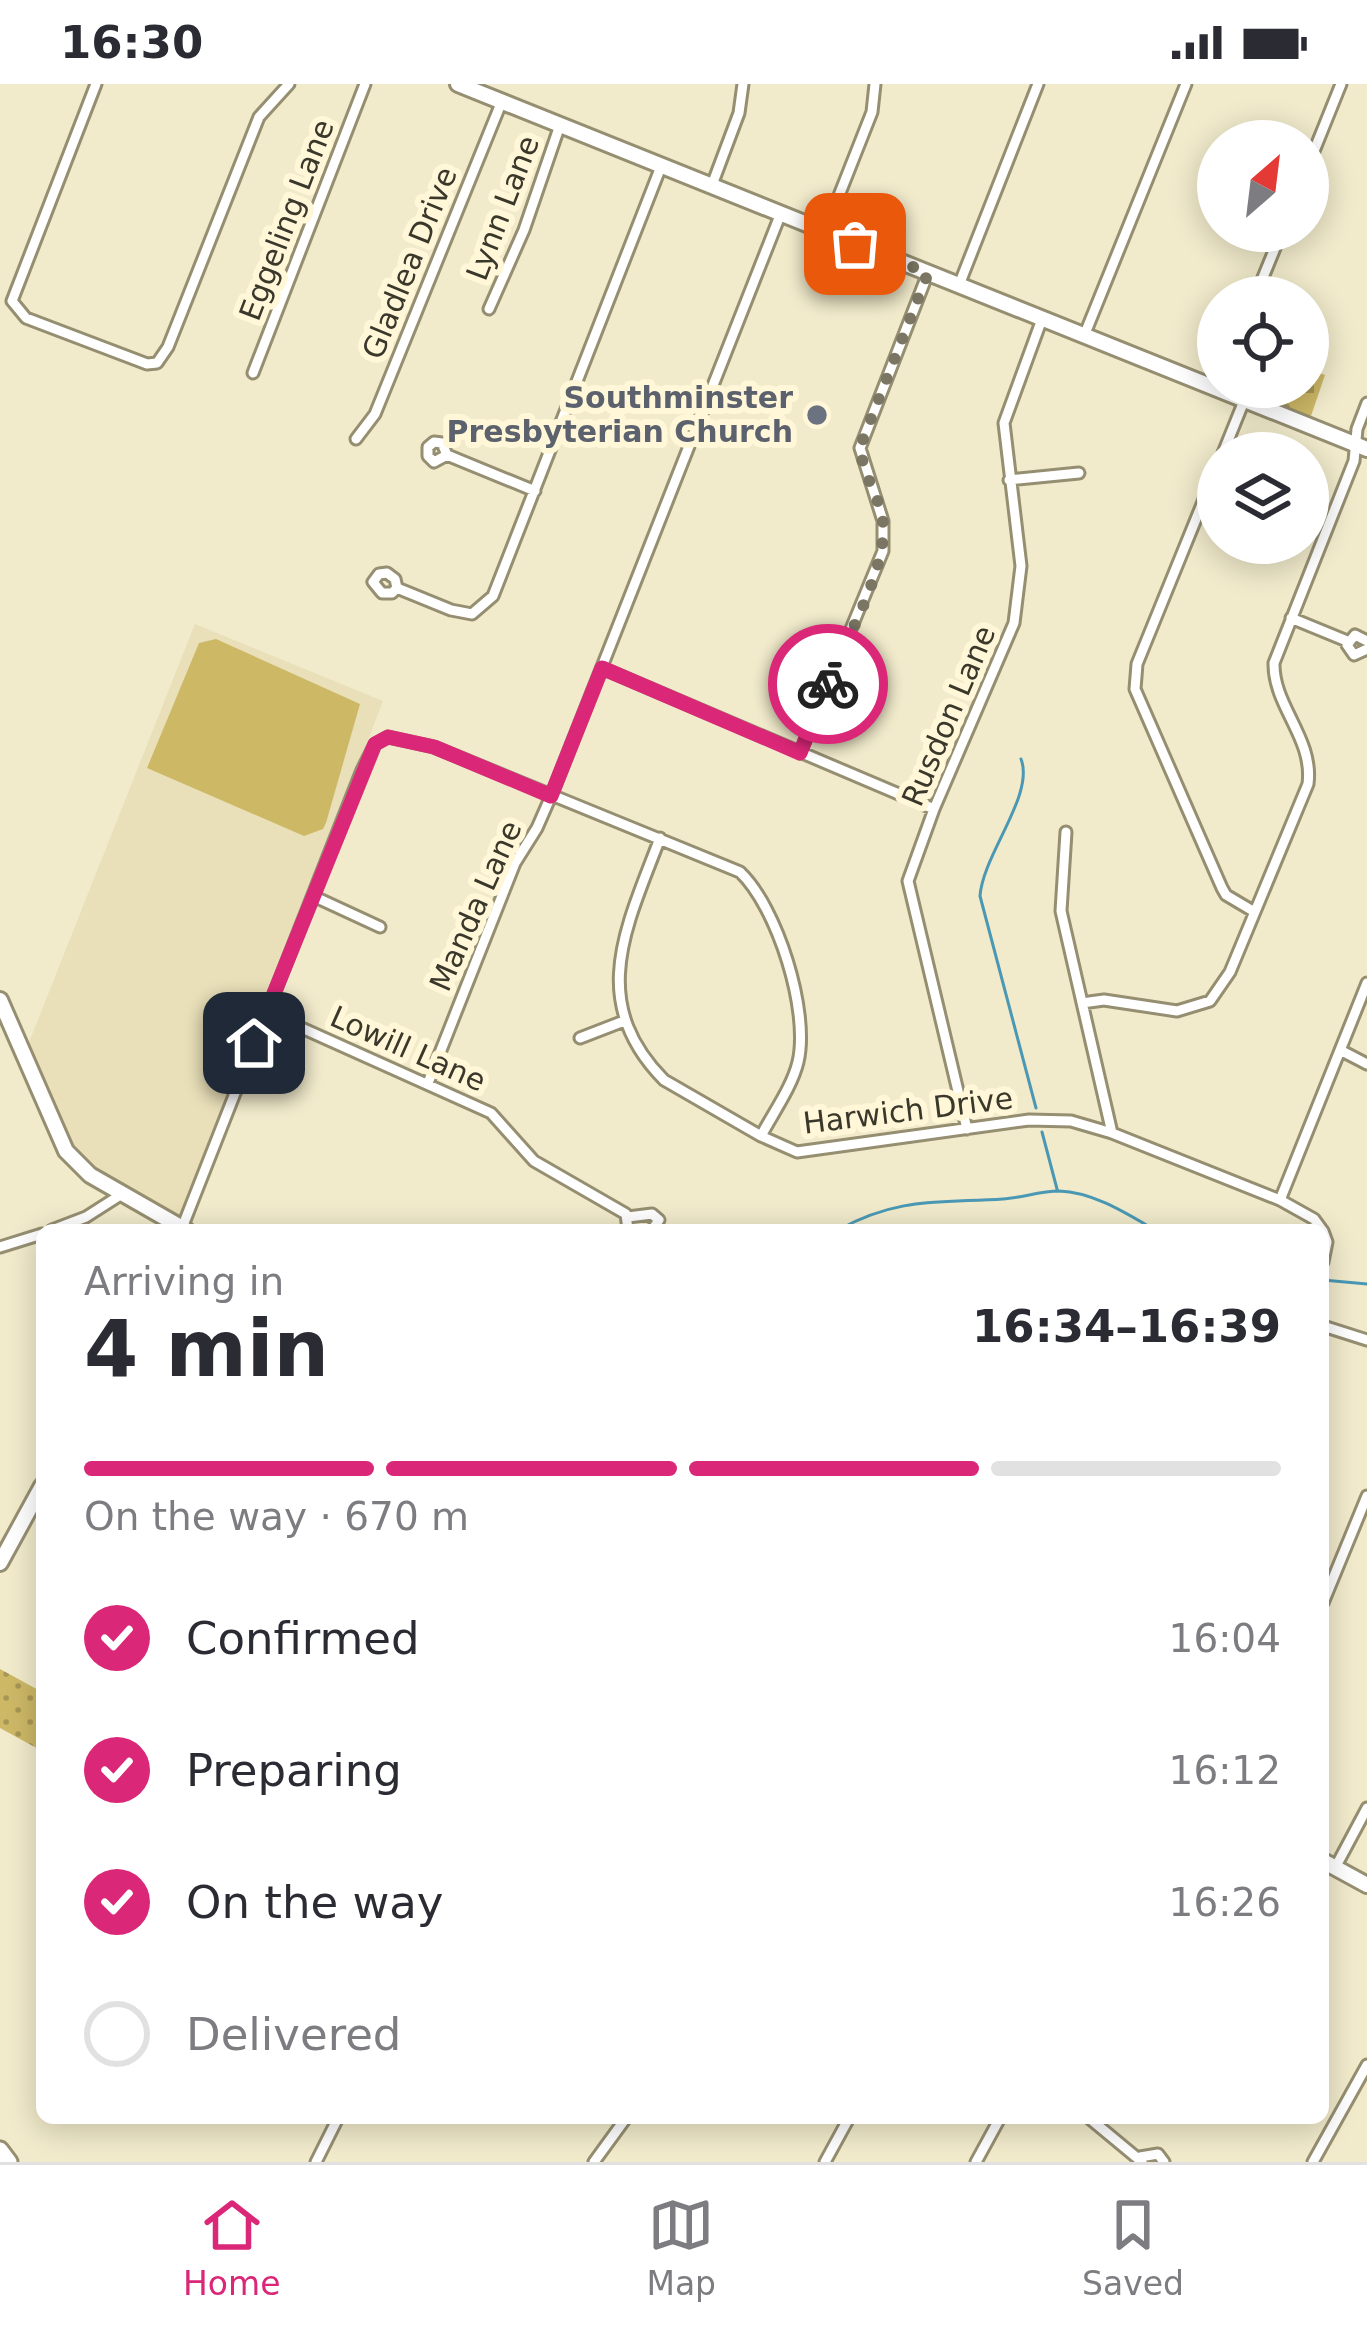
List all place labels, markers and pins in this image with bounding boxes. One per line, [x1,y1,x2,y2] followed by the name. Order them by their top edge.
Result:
[804,193,906,295] pin
[447,380,793,449] place label: Southminster Presbyterian Church
[804,402,830,428] marker: Southminster Presbyterian Church
[203,992,305,1094] pin

